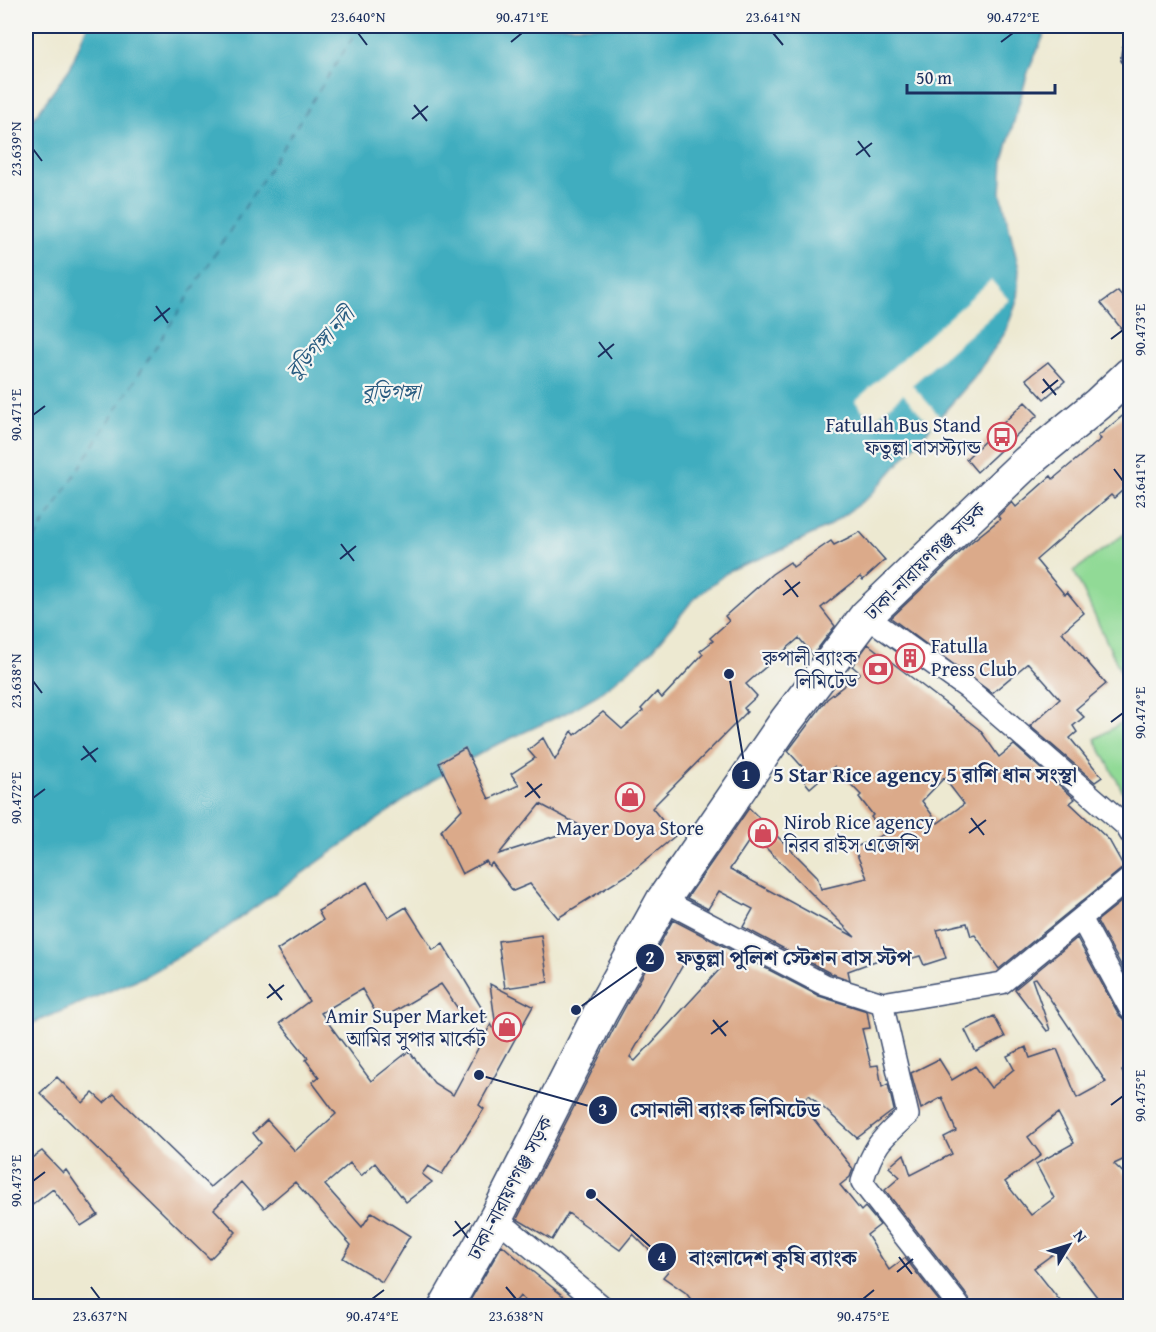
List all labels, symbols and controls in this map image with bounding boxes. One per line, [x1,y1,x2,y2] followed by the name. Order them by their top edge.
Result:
[331,6,386,27] text: 23.640°N
[496,6,549,27] text: 90.471°E
[746,6,801,27] text: 23.641°N
[987,6,1040,27] text: 90.472°E
[907,57,1056,95] scale bar
[916,64,952,91] text: 50 m
[5,121,26,176] text: 23.639°N
[278,298,363,385] water label: বুড়িগঙ্গা নদী
[1129,303,1150,356] text: 90.473°E
[362,376,423,407] water label: বুড়িগঙ্গা
[5,388,26,441] text: 90.471°E
[826,410,983,462] place label: Fatullah Bus Stand ফতুল্লা বাসস্ট্যান্ড
[986,421,1018,453] bus stop icon: Fatullah Bus Stand ফতুল্লা বাসস্ট্যান্ড
[1129,453,1150,508] text: 23.641°N
[857,494,992,627] street label: ঢাকা-নারায়ণগঞ্জ সড়ক
[931,631,1017,683] place label: Fatulla Press Club
[894,642,926,674] building icon: Fatulla Press Club
[762,643,858,695] place label: রুপালী ব্যাংক লিমিটেড
[5,653,26,708] text: 23.638°N
[862,653,894,685] bank icon: রুপালী ব্যাংক লিমিটেড
[1129,686,1150,739] text: 90.474°E
[731,755,1089,794] callout: 5 Star Rice agency 5 রাশি ধান সংস্থা
[773,759,1077,790] text: 5 Star Rice agency 5 রাশি ধান সংস্থা
[741,761,751,788] text: 1
[5,771,26,824] text: 90.472°E
[614,781,646,813] shop icon: Mayer Doya Store
[783,807,934,859] place label: Nirob Rice agency নিরব রাইস এজেন্সি
[556,813,704,842] place label: Mayer Doya Store
[747,817,779,849] shop icon: Nirob Rice agency নিরব রাইস এজেন্সি
[635,939,924,978] callout: ফতুল্লা পুলিশ স্টেশন বাস স্টপ
[675,942,913,973] text: ফতুল্লা পুলিশ স্টেশন বাস স্টপ
[645,944,655,971] text: 2
[326,1001,487,1053] place label: Amir Super Market আমির সুপার মার্কেট
[491,1011,523,1043] shop icon: Amir Super Market আমির সুপার মার্কেট
[1129,1069,1150,1122] text: 90.475°E
[588,1090,833,1129] callout: সোনালী ব্যাংক লিমিটেড
[630,1094,822,1125] text: সোনালী ব্যাংক লিমিটেড
[598,1096,608,1123] text: 3
[459,1110,560,1266] street label: ঢাকা-নারায়ণগঞ্জ সড়ক
[5,1154,26,1207] text: 90.473°E
[1039,1215,1099,1275] north arrow
[1068,1224,1094,1248] text: N
[647,1238,869,1277] callout: বাংলাদেশ কৃষি ব্যাংক
[688,1242,858,1273] text: বাংলাদেশ কৃষি ব্যাংক
[657,1243,667,1270] text: 4
[73,1305,128,1326] text: 23.637°N
[346,1305,399,1326] text: 90.474°E
[489,1305,544,1326] text: 23.638°N
[837,1305,890,1326] text: 90.475°E

